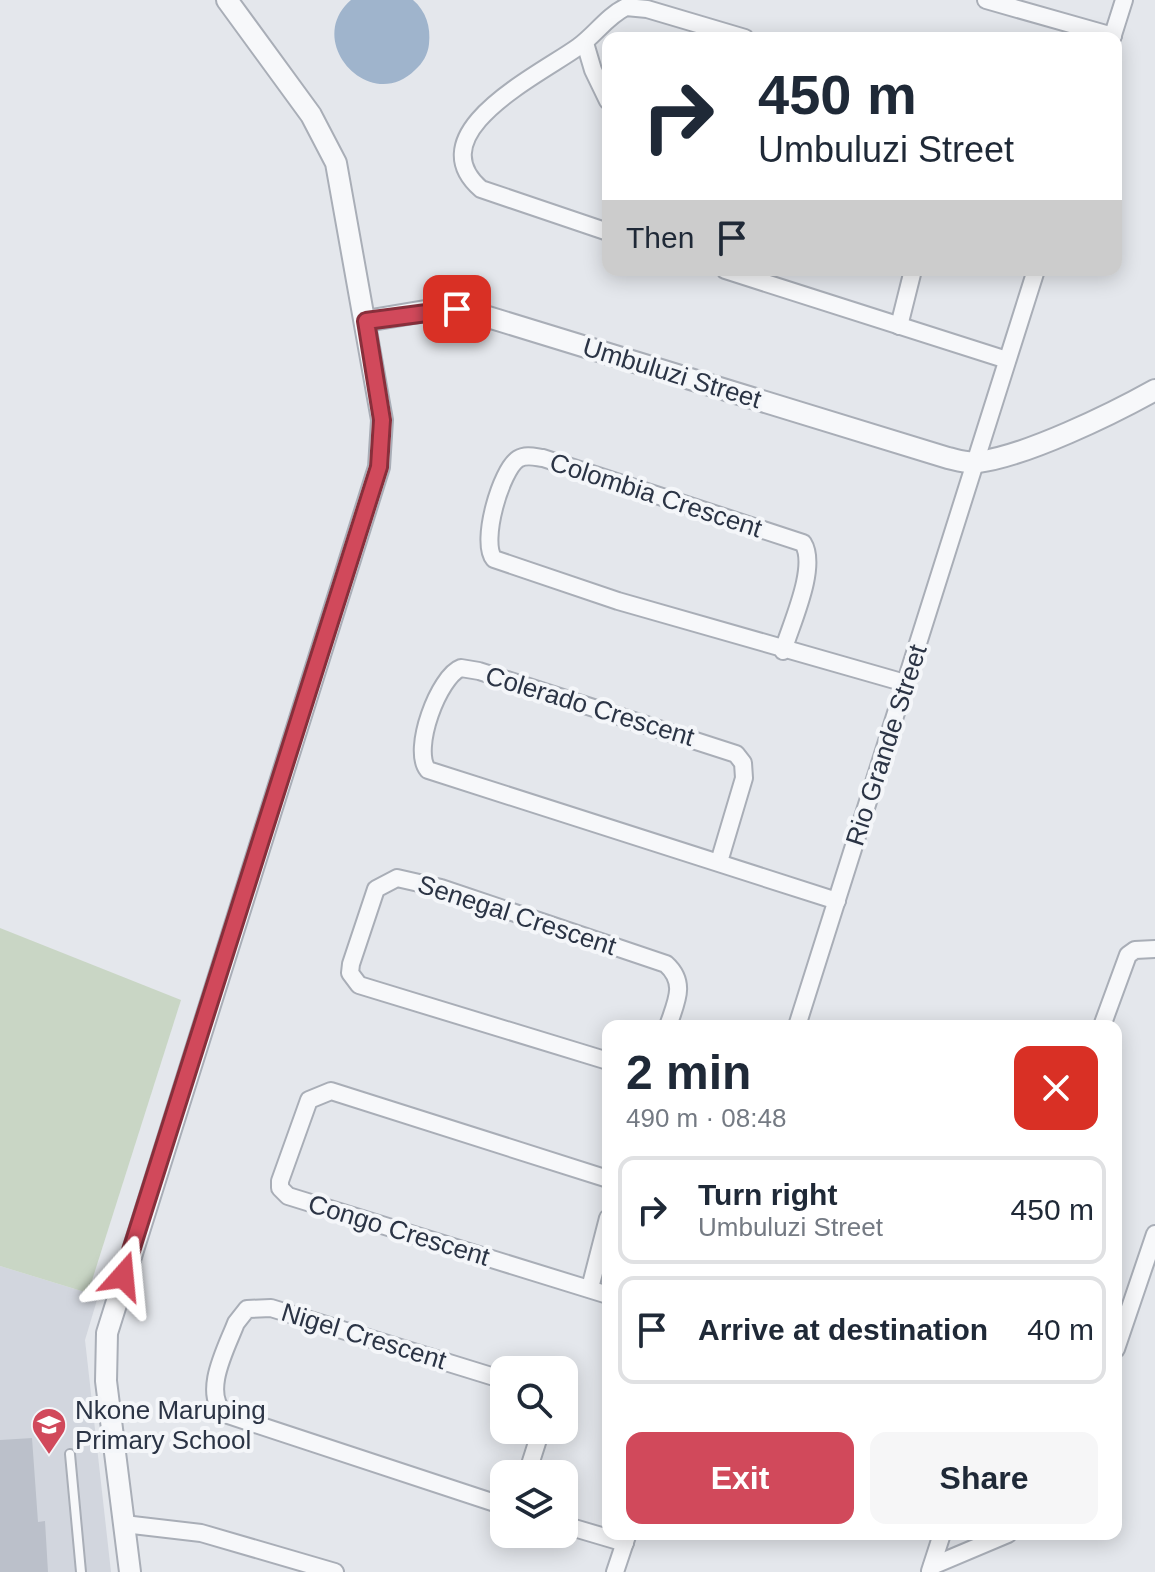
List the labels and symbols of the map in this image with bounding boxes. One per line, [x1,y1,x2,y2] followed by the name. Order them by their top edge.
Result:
[423,275,491,343] pin
[579,332,766,415] street label: Umbuluzi Street
[546,447,767,544] street label: Colombia Crescent
[839,640,933,849] street label: Rio Grande Street
[482,660,699,752] street label: Colerado Crescent
[414,869,621,961] street label: Senegal Crescent
[305,1188,494,1272] street label: Congo Crescent
[81,1234,165,1318] position arrow
[278,1297,451,1375] street label: Nigel Crescent
[75,1395,266,1455] place label: Nkone Maruping Primary School
[30,1406,68,1456] school or university icon: Nkone Maruping Primary School

